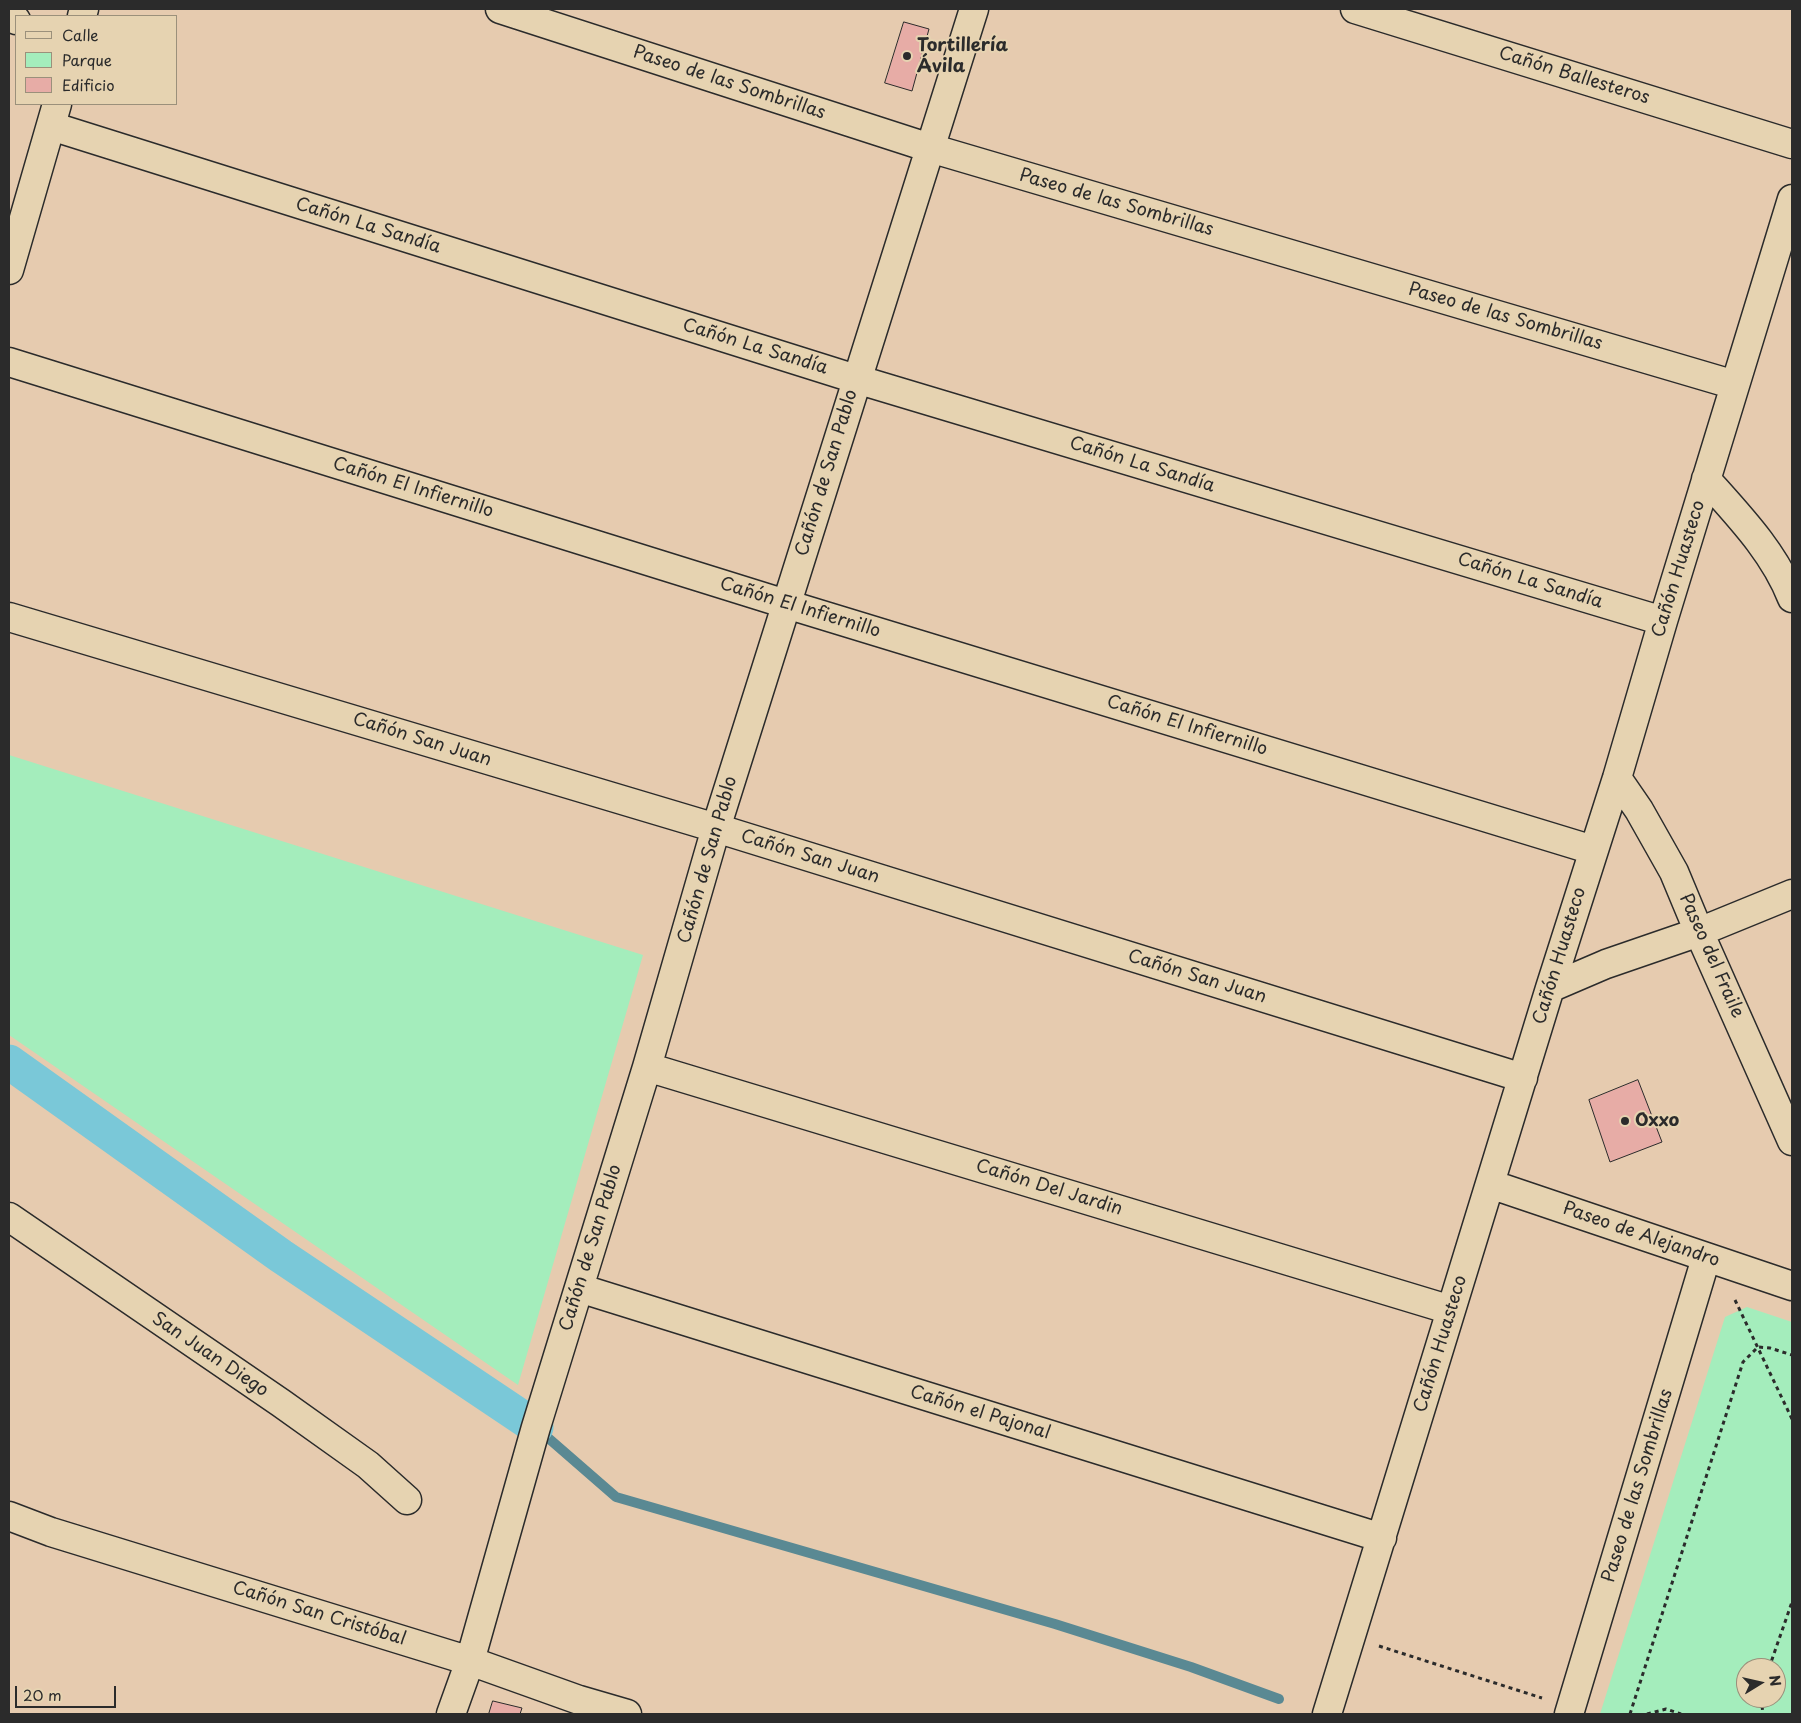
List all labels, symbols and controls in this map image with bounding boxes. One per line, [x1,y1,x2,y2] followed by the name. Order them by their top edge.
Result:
[15,15,178,105] legend
[62,23,99,46] text: Calle
[917,35,1008,78] place label: Tortillería Ávila
[630,42,828,124] street label: Paseo de las Sombrillas
[1496,43,1652,109] street label: Cañón Ballesteros
[62,48,112,71] text: Parque
[901,50,913,62] marker: Tortillería Ávila
[62,73,115,96] text: Edificio
[1016,165,1216,241] street label: Paseo de las Sombrillas
[293,194,443,258] street label: Cañón La Sandía
[1405,279,1605,355] street label: Paseo de las Sombrillas
[680,315,830,379] street label: Cañón La Sandía
[791,387,863,559] street label: Cañón de San Pablo
[1067,433,1217,497] street label: Cañón La Sandía
[330,453,496,523] street label: Cañón El Infiernillo
[1648,498,1710,640] street label: Cañón Huasteco
[1455,549,1605,613] street label: Cañón La Sandía
[717,573,883,643] street label: Cañón El Infiernillo
[1104,691,1270,761] street label: Cañón El Infiernillo
[350,709,494,771] street label: Cañón San Juan
[674,774,742,946] street label: Cañón de San Pablo
[738,826,882,888] street label: Cañón San Juan
[1529,885,1591,1027] street label: Cañón Huasteco
[1674,890,1748,1022] street label: Paseo del Fraile
[1125,946,1269,1008] street label: Cañón San Juan
[1635,1110,1679,1132] place label: Oxxo
[1619,1115,1631,1127] marker: Oxxo
[973,1155,1125,1221] street label: Cañón Del Jardin
[555,1162,627,1334] street label: Cañón de San Pablo
[1560,1198,1722,1272] street label: Paseo de Alejandro
[1410,1273,1472,1415] street label: Cañón Huasteco
[148,1308,272,1402] street label: San Juan Diego
[907,1381,1053,1445] street label: Cañón el Pajonal
[1598,1387,1678,1585] street label: Paseo de las Sombrillas
[230,1577,408,1651] street label: Cañón San Cristóbal
[1736,1658,1786,1708] north arrow
[1764,1674,1787,1688] text: N
[18,1676,119,1708] scale bar
[23,1683,62,1706] text: 20 m

